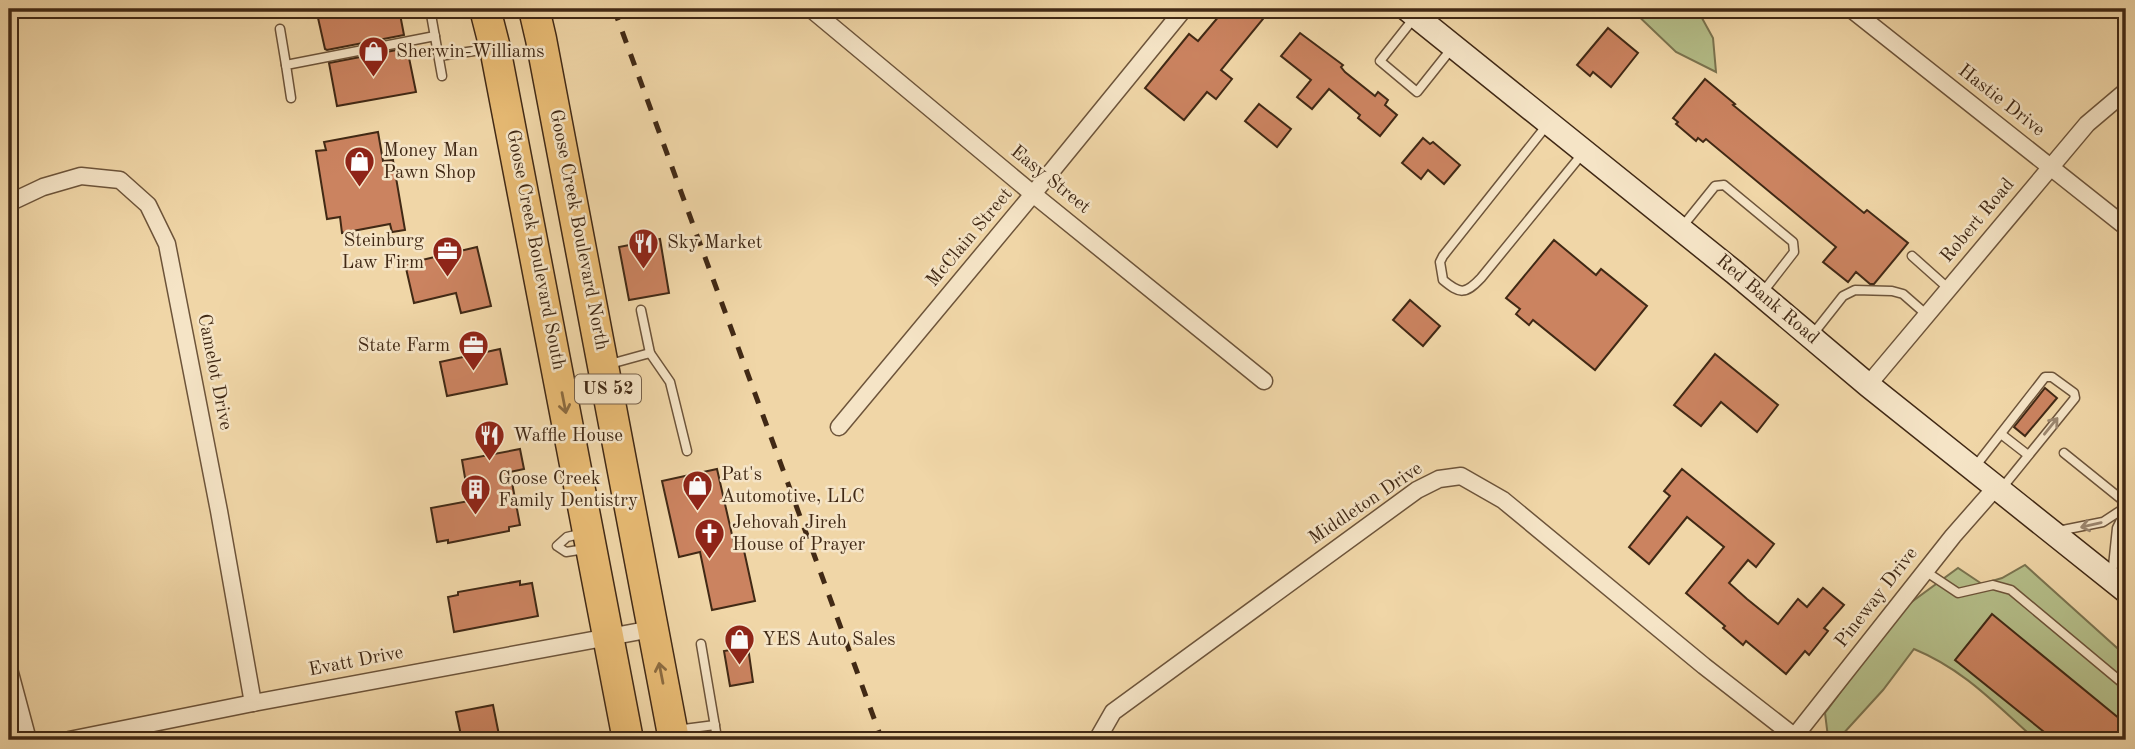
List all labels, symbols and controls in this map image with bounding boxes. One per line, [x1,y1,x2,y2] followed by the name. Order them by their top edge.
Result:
[356,35,390,79] shop icon: Sherwin-Williams
[396,43,545,62] place label: Sherwin-Williams
[1954,61,2048,141] street label: Hastie Drive
[545,108,611,352] street label: Goose Creek Boulevard North
[502,128,568,372] street label: Goose Creek Boulevard South
[383,142,478,183] place label: Money Man Pawn Shop
[1007,142,1093,218] street label: Easy Street
[343,145,377,189] shop icon: Money Man Pawn Shop
[1937,175,2019,267] street label: Robert Road
[923,185,1017,291] street label: McClain Street
[627,226,661,270] restaurant icon: Sky Market
[341,232,425,273] place label: Steinburg Law Firm
[667,234,762,253] place label: Sky Market
[430,235,464,279] office icon: Steinburg Law Firm
[1712,252,1822,348] street label: Red Bank Road
[193,312,235,432] street label: Camelot Drive
[456,329,490,373] office icon: State Farm
[358,337,450,356] place label: State Farm
[575,374,641,404] road number: US 52
[558,391,571,414] one-way arrow
[2044,418,2059,436] one-way arrow
[473,419,507,463] restaurant icon: Waffle House
[513,427,623,446] place label: Waffle House
[1306,459,1426,549] street label: Middleton Drive
[721,466,865,507] place label: Pat's Automotive, LLC
[681,469,715,513] shop icon: Pat's Automotive, LLC
[498,470,638,511] place label: Goose Creek Family Dentistry
[458,473,492,517] building icon: Goose Creek Family Dentistry
[732,514,866,555] place label: Jehovah Jireh House of Prayer
[692,517,726,561] church icon: Jehovah Jireh House of Prayer
[2080,518,2103,532] one-way arrow
[1832,544,1922,652] street label: Pineway Drive
[722,623,756,667] shop icon: YES Auto Sales
[762,631,895,650] place label: YES Auto Sales
[307,643,405,681] street label: Evatt Drive
[654,662,667,685] one-way arrow

